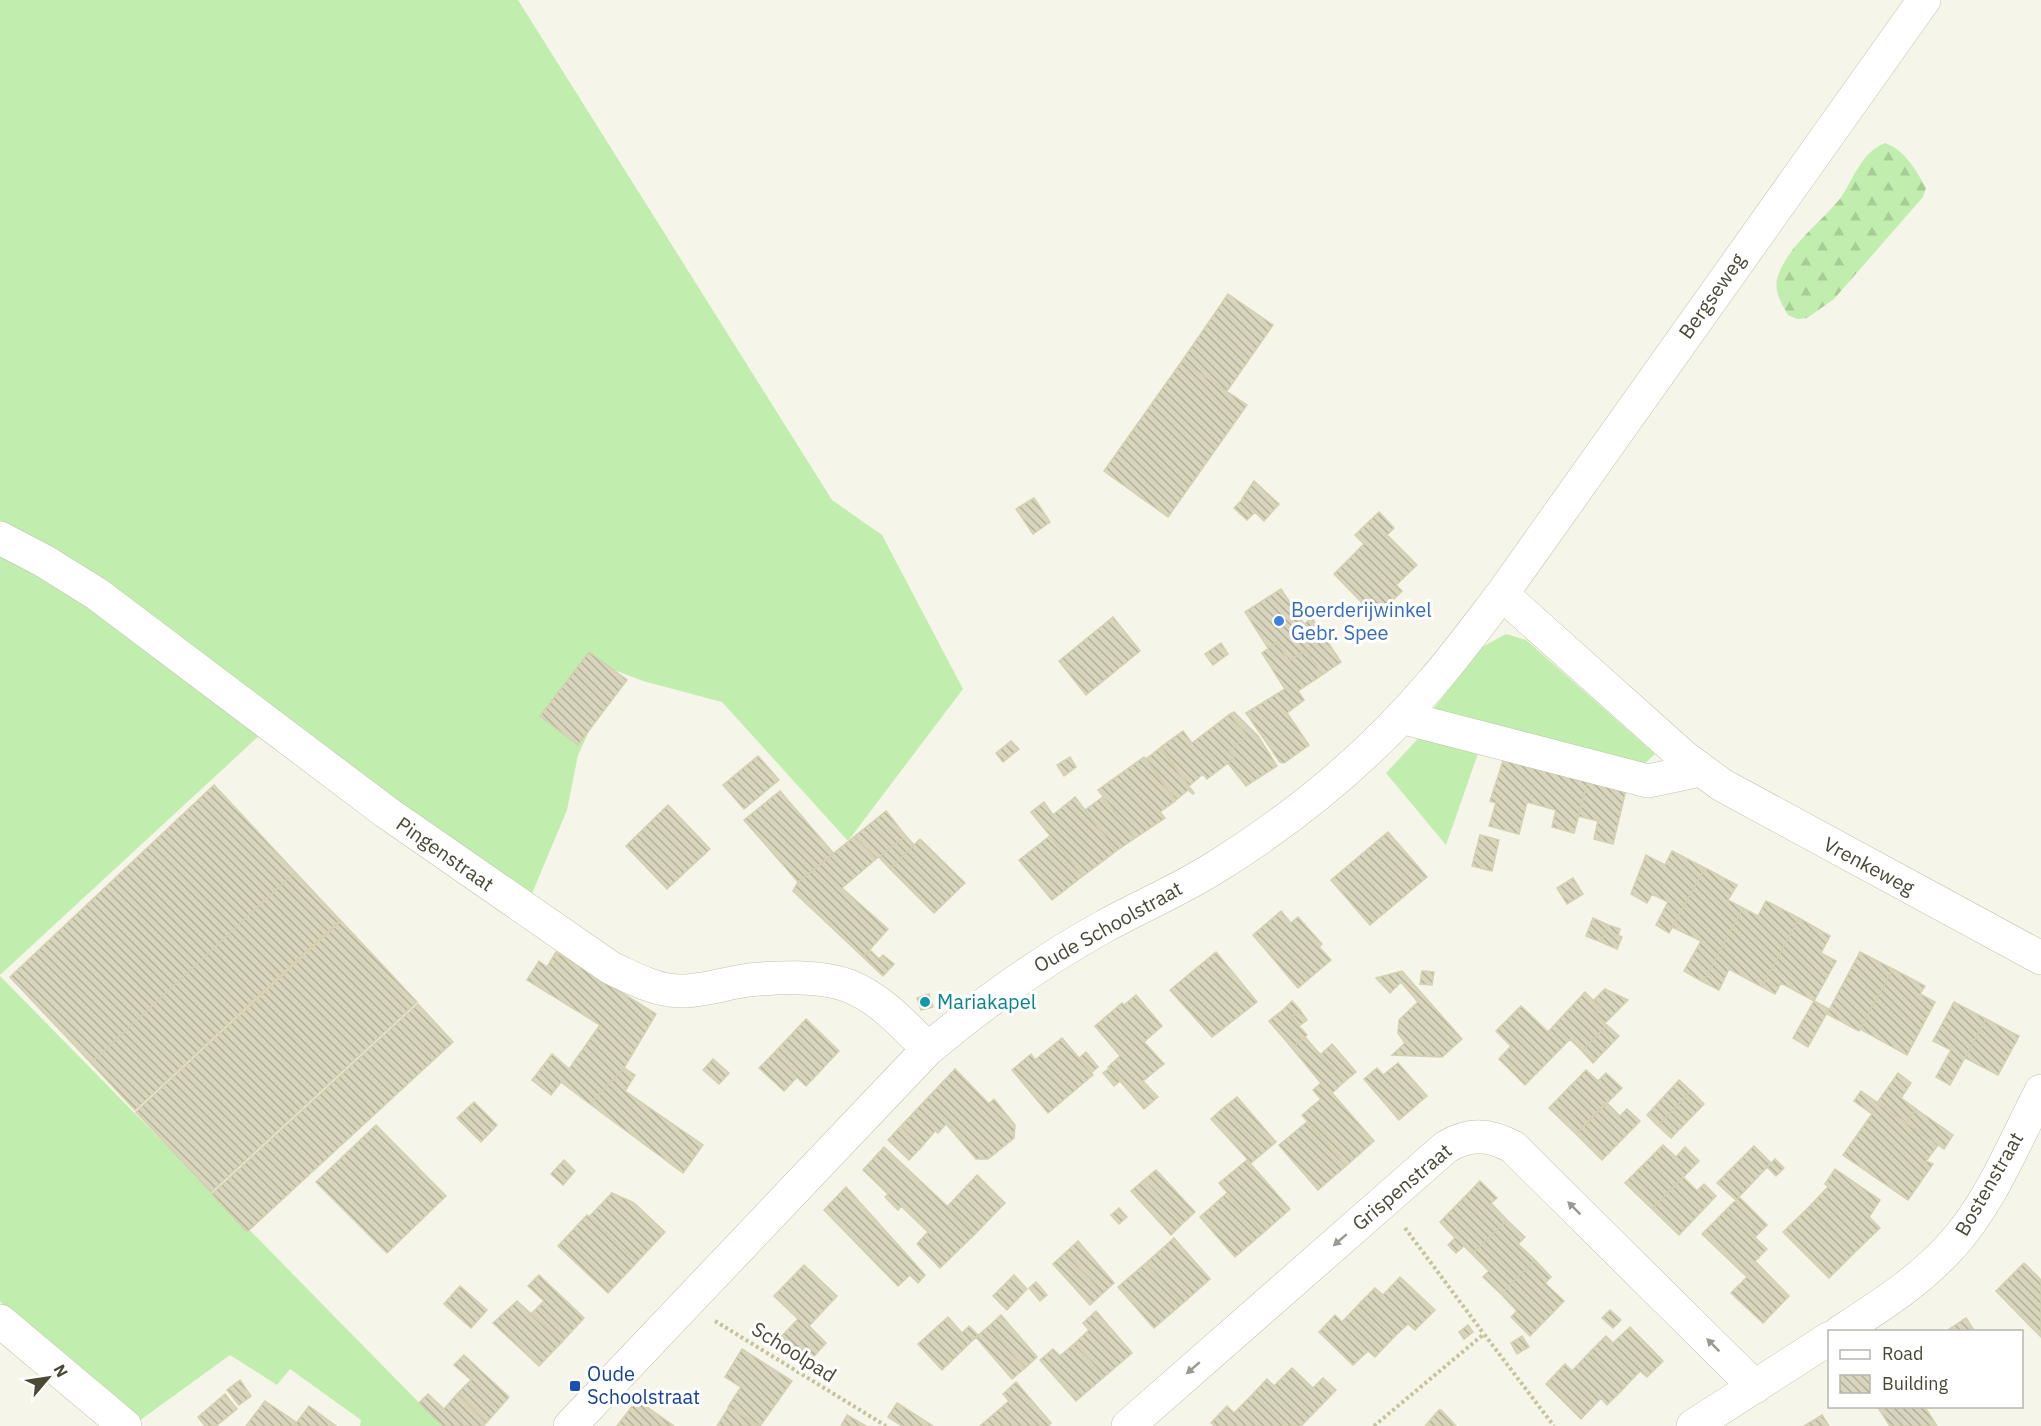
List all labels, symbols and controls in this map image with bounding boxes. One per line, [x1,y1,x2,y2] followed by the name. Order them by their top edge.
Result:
[1672,247,1751,344] street label: Bergseweg
[1291,596,1432,646] place label: Boerderijwinkel Gebr. Spee
[1272,614,1286,628] marker: Boerderijwinkel Gebr. Spee
[391,810,500,897] street label: Pingenstraat
[1819,830,1920,901] street label: Vrenkeweg
[1029,875,1187,979] street label: Oude Schoolstraat
[937,988,1036,1015] place label: Mariakapel
[918,995,932,1009] marker: Mariakapel
[1948,1127,2029,1240] street label: Bostenstraat
[1346,1137,1457,1236] street label: Grispenstraat
[1568,1202,1582,1216] one-way arrow
[1333,1233,1348,1246] one-way arrow
[747,1315,842,1388] street label: Schoolpad
[1828,1330,2023,1408] legend
[1706,1338,1720,1353] one-way arrow
[1882,1342,1923,1365] text: Road
[18,1348,78,1408] north arrow
[587,1360,700,1410] place label: Oude Schoolstraat
[50,1361,73,1381] text: N
[1185,1362,1201,1375] one-way arrow
[1882,1372,1949,1395] text: Building
[568,1379,582,1393] marker: Oude Schoolstraat

